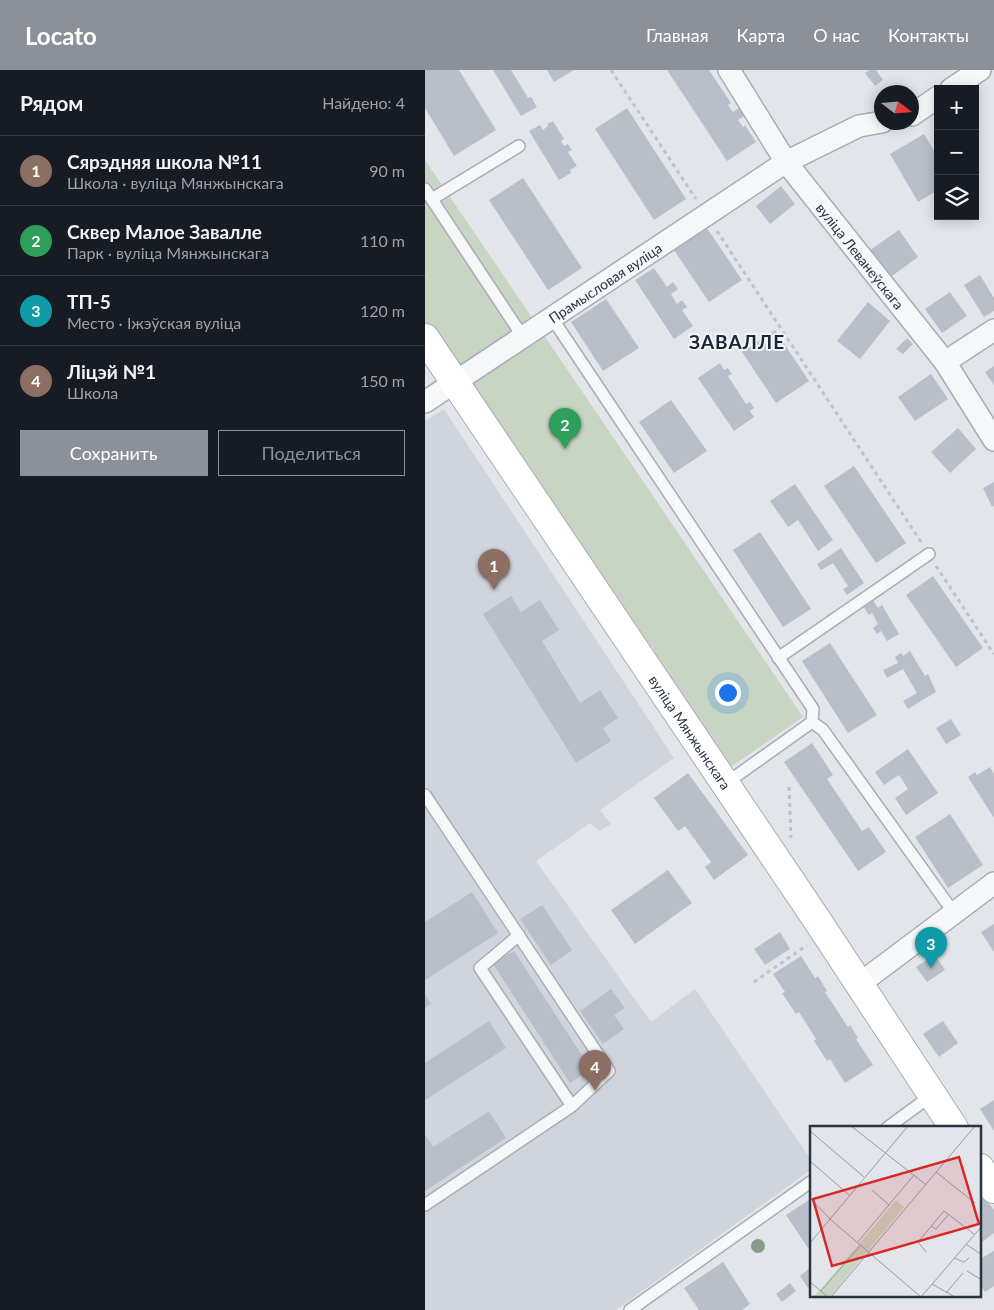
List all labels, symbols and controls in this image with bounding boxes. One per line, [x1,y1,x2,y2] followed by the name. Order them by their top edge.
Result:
[25,21,97,50] text: Locato
[646,24,709,46] text: Главная
[737,24,785,46] text: Карта
[813,24,860,46] text: О нас
[888,24,969,46] text: Контакты
[874,85,919,130] north arrow
[934,85,979,220] map controls
[934,85,979,130] button: +
[20,90,83,115] text: Рядом
[322,93,405,112] text: Найдено: 4
[934,130,979,175] button: −
[67,150,262,173] text: Сярэдняя школа №11
[31,161,41,180] text: 1
[369,161,405,180] text: 90 m
[67,173,284,192] text: Школа · вуліца Мянжынскага
[934,175,979,220] button: layers
[813,199,908,312] street label: вуліца Леванеўскага
[67,220,262,243] text: Сквер Малое Завалле
[31,231,41,250] text: 2
[360,231,405,250] text: 110 m
[545,239,665,326] street label: Прамысловая вуліца
[67,243,269,262] text: Парк · вуліца Мянжынскага
[67,290,111,313] text: ТП-5
[31,301,41,320] text: 3
[360,301,405,320] text: 120 m
[67,313,241,332] text: Место · Іжэўская вуліца
[689,330,785,353] district label: ЗАВАЛЛЕ
[67,360,156,383] text: Ліцэй №1
[31,371,41,390] text: 4
[360,371,405,390] text: 150 m
[67,383,118,402] text: Школа
[549,408,581,449] pin: 2
[20,430,208,476] button: Сохранить
[218,430,405,476] button: Поделиться
[478,549,510,590] pin: 1
[646,672,735,792] street label: вуліца Мянжынскага
[715,680,741,706] your location
[915,927,947,968] pin: 3
[579,1050,611,1091] pin: 4
[810,1126,981,1298] inset map

